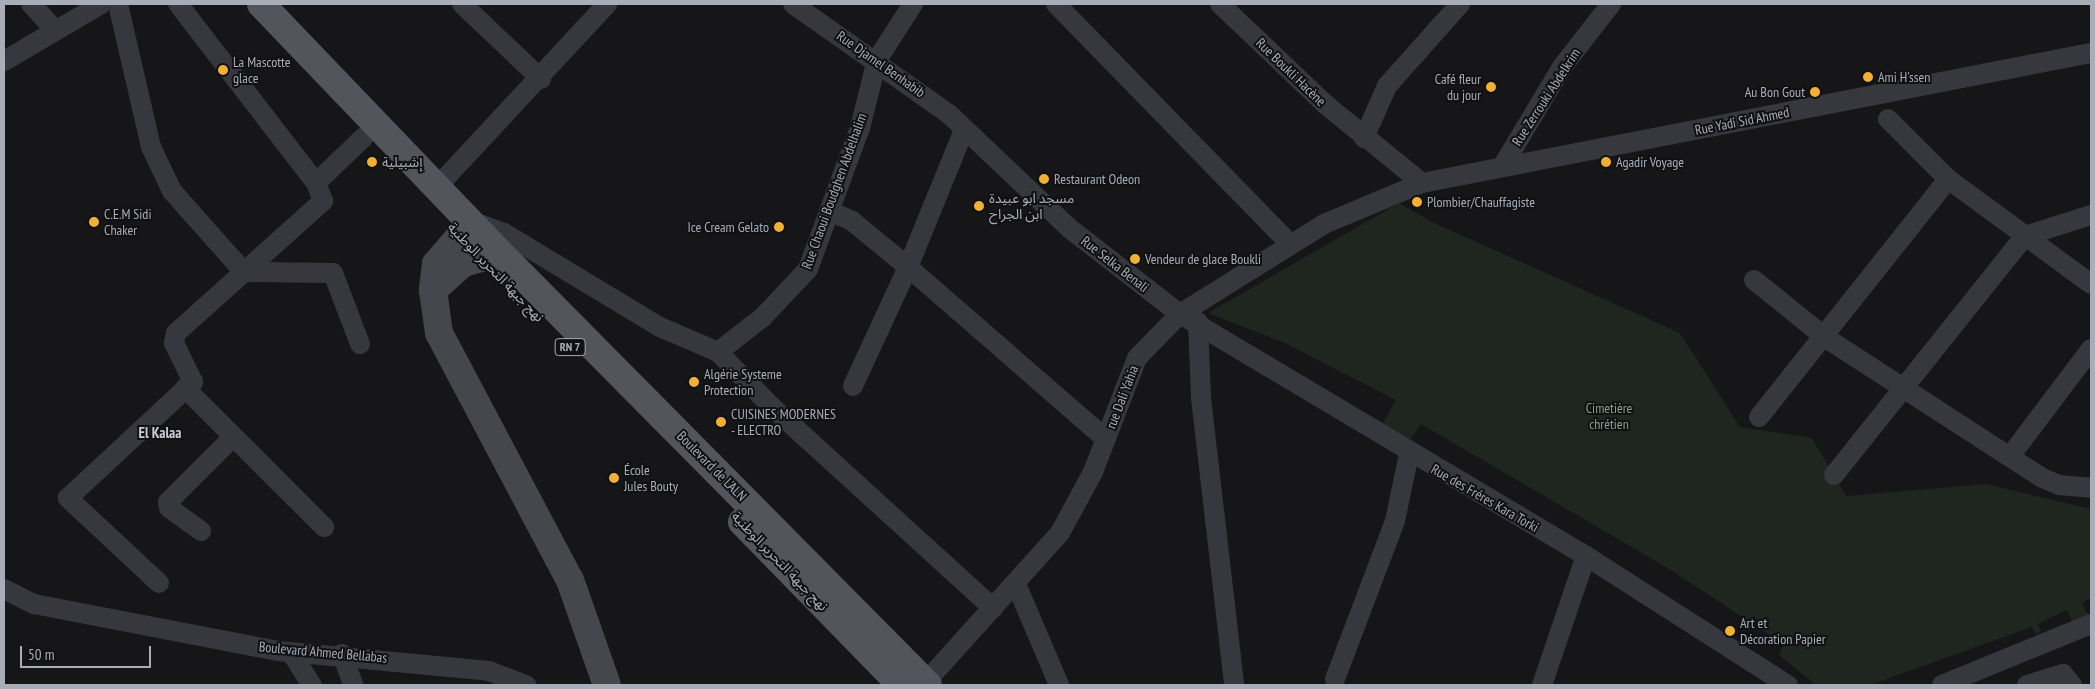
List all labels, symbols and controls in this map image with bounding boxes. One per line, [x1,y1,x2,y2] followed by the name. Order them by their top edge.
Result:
[834,27,928,101] street label: Rue Djamel Benhabib
[1253,35,1329,109] street label: Rue Boukli Hacène
[1508,45,1584,149] street label: Rue Zerrouki Abdelkrim
[233,54,291,86] place label: La Mascotte glace
[217,64,229,76] marker: La Mascotte glace
[1878,69,1930,85] place label: Ami H'ssen
[1435,71,1481,104] place label: Café fleur du jour
[1862,71,1874,83] marker: Ami H'ssen
[1485,81,1497,93] marker: Café fleur du jour
[1745,84,1805,100] place label: Au Bon Gout
[1809,86,1821,98] marker: Au Bon Gout
[1693,104,1791,138] street label: Rue Yadi Sid Ahmed
[798,111,870,271] street label: Rue Chaoui Boudghen Abdelhalim
[382,154,423,170] place label: إشبيلية
[1616,154,1684,170] place label: Agadir Voyage
[366,156,378,168] marker: إشبيلية
[1600,156,1612,168] marker: Agadir Voyage
[1054,171,1140,187] place label: Restaurant Odeon
[1038,173,1050,185] marker: Restaurant Odeon
[989,190,1074,222] place label: مسجد ابو عبيدة ابن الجراح
[1427,194,1535,210] place label: Plombier/Chauffagiste
[1411,196,1423,208] marker: Plombier/Chauffagiste
[973,200,985,212] marker: مسجد ابو عبيدة ابن الجراح
[104,206,151,238] place label: C.E.M Sidi Chaker
[88,216,100,228] marker: C.E.M Sidi Chaker
[444,219,548,325] street label: نهج جبهة التحرير الوطنية
[687,219,769,235] place label: Ice Cream Gelato
[773,221,785,233] marker: Ice Cream Gelato
[1078,232,1152,296] street label: Rue Selka Benali
[1145,251,1261,267] place label: Vendeur de glace Boukli
[1129,253,1141,265] marker: Vendeur de glace Boukli
[554,338,586,357] road number: RN 7
[1102,363,1142,431] street label: rue Dali Yahia
[704,366,782,398] place label: Algérie Systeme Protection
[688,376,700,388] marker: Algérie Systeme Protection
[1586,400,1632,432] park label: Cimetière chrétien
[731,406,836,438] place label: CUISINES MODERNES - ELECTRO
[715,416,727,428] marker: CUISINES MODERNES - ELECTRO
[139,424,181,442] district label: El Kalaa
[674,428,750,504] street label: Boulevard de L'ALN
[1428,460,1542,536] street label: Rue des Fréres Kara Torki
[624,462,678,494] place label: École Jules Bouty
[608,472,620,484] marker: École Jules Bouty
[728,508,832,614] street label: نهج جبهة التحرير الوطنية
[1740,615,1826,648] place label: Art et Décoration Papier
[1724,625,1736,637] marker: Art et Décoration Papier
[22,636,154,668] scale bar
[258,638,388,666] street label: Boulevard Ahmed Bellabas
[28,645,54,664] text: 50 m

